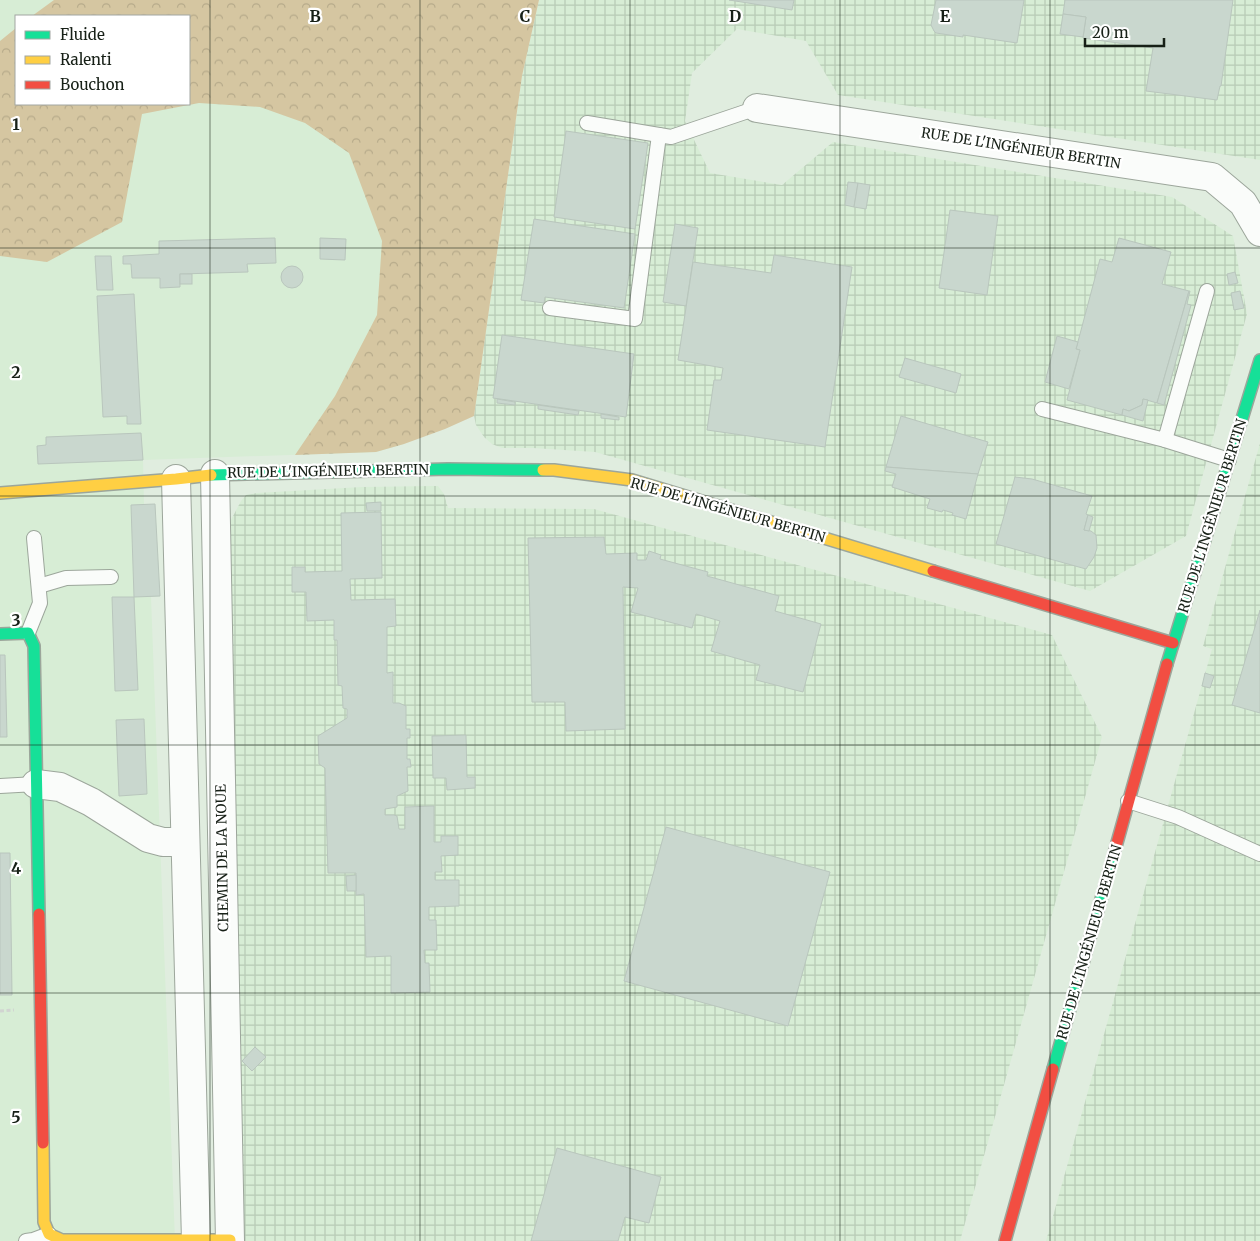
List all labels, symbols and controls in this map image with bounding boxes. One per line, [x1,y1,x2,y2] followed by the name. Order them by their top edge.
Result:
[309,6,321,26] text: B
[520,6,530,26] text: C
[729,6,741,26] text: D
[940,6,951,26] text: E
[15,15,190,105] legend
[1085,15,1164,47] scale bar
[1092,23,1129,42] text: 20 m
[60,25,105,44] text: Fluide
[60,50,112,69] text: Ralenti
[60,75,124,94] text: Bouchon
[12,114,20,134] text: 1
[920,123,1122,173] street label: RUE DE L'INGÉNIEUR BERTIN
[11,362,21,382] text: 2
[1174,417,1250,615] street label: RUE DE L'INGÉNIEUR BERTIN
[227,460,429,482] street label: RUE DE L'INGÉNIEUR BERTIN
[628,474,828,547] street label: RUE DE L'INGÉNIEUR BERTIN
[11,610,21,630] text: 3
[212,784,232,932] street label: CHEMIN DE LA NOUE
[1053,842,1126,1042] street label: RUE DE L'INGÉNIEUR BERTIN
[11,858,21,878] text: 4
[11,1107,21,1127] text: 5

